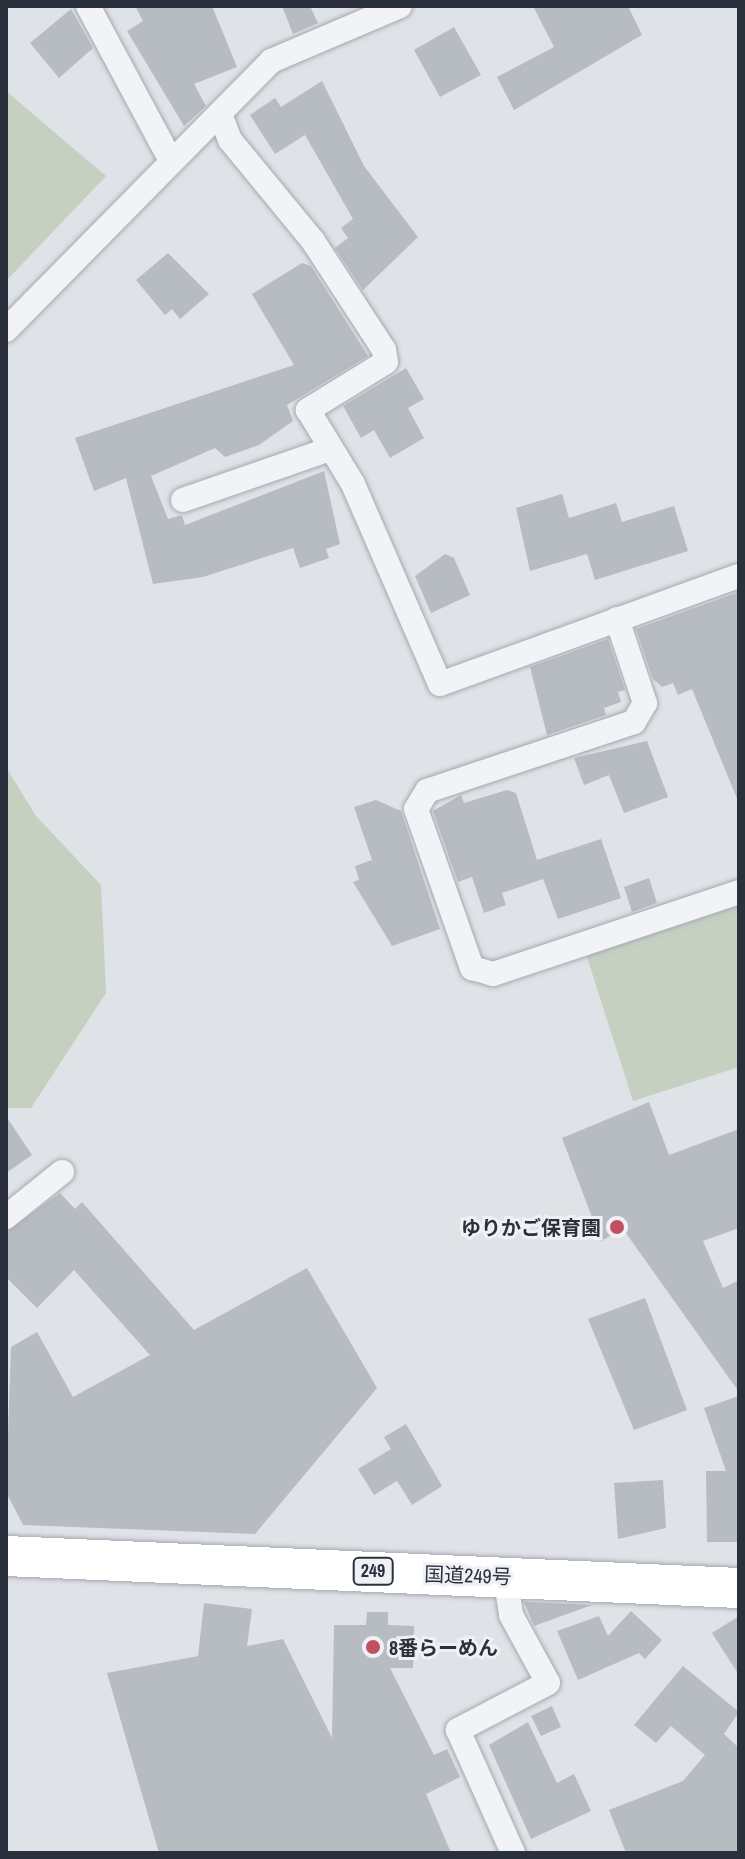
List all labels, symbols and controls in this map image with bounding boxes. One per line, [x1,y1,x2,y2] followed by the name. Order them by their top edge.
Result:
[461,1215,601,1239] place label: ゆりかご保育園
[608,1218,626,1236] marker: ゆりかご保育園
[351,1557,395,1585] road number: 249
[424,1561,512,1589] street label: 国道249号
[389,1635,498,1659] place label: 8番らーめん
[364,1638,382,1656] marker: 8番らーめん

